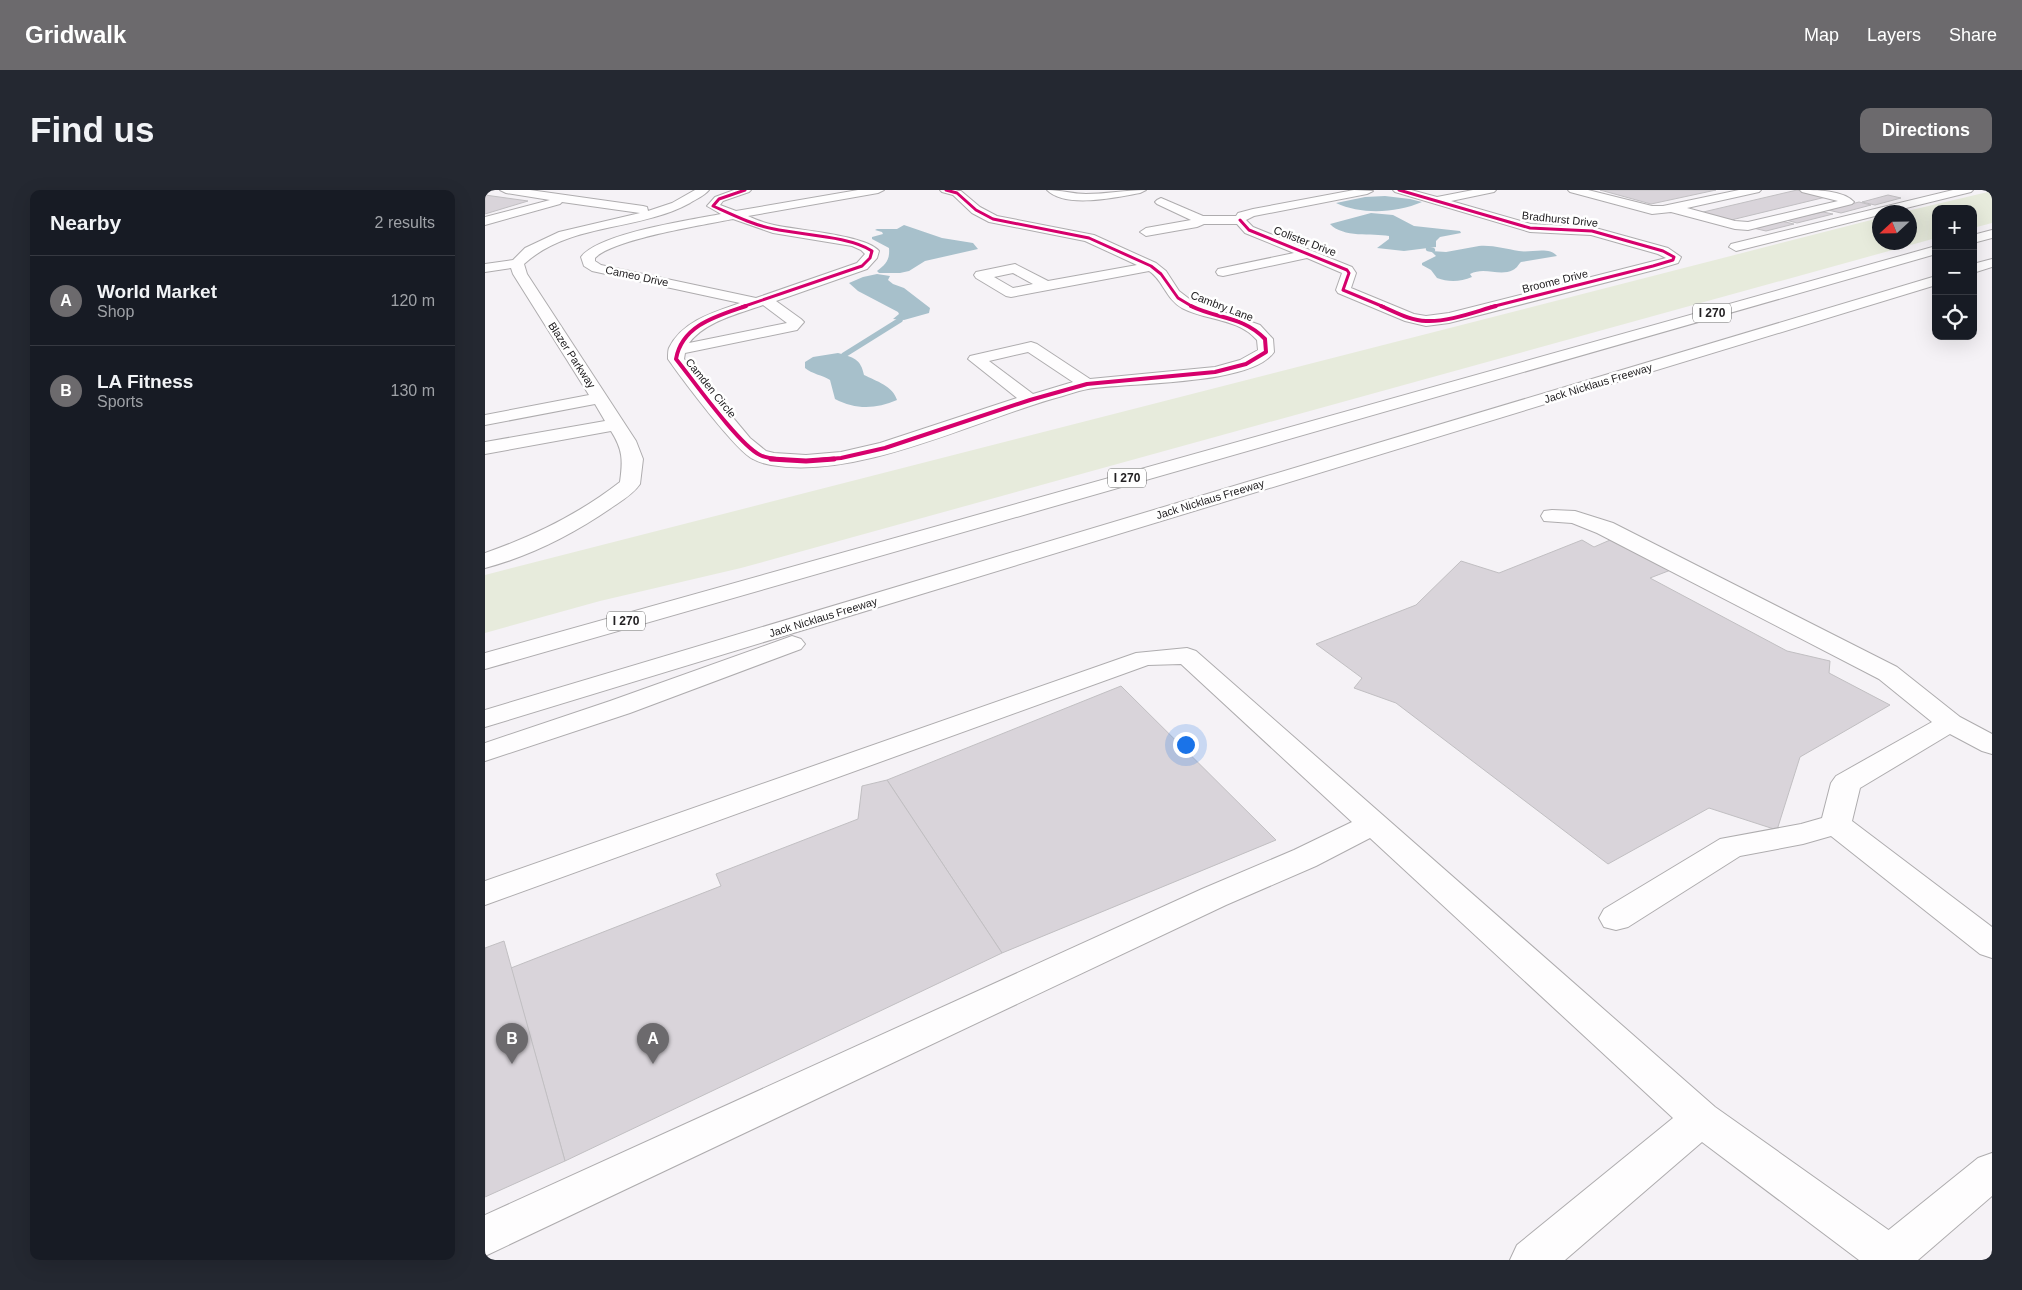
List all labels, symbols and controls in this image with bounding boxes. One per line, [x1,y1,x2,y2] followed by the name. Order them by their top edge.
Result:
[25,21,126,48] text: Gridwalk
[1804,25,1839,45] text: Map
[1867,25,1921,45] text: Layers
[1949,25,1997,45] text: Share
[1860,108,1992,153] button: Directions
[30,110,154,149] text: Find us
[1872,205,1917,250] north arrow
[1932,205,1977,340] map controls
[1932,205,1977,250] button: +
[1521,209,1599,229] street label: Bradhurst Drive
[50,211,121,234] text: Nearby
[375,214,435,231] text: 2 results
[1272,224,1338,258] street label: Colister Drive
[1932,250,1977,295] button: −
[604,263,670,289] street label: Cameo Drive
[1521,267,1589,295] street label: Broome Drive
[97,281,217,302] text: World Market
[1189,289,1255,323] street label: Cambry Lane
[60,292,72,309] text: A
[391,292,435,309] text: 120 m
[1932,295,1977,340] button: locate
[97,303,134,320] text: Shop
[1693,304,1731,322] road number: I 270
[546,320,598,391] street label: Blazer Parkway
[683,356,739,420] street label: Camden Circle
[1542,361,1654,405] street label: Jack Nicklaus Freeway
[97,371,193,392] text: LA Fitness
[60,382,72,399] text: B
[391,382,435,399] text: 130 m
[97,393,143,410] text: Sports
[1108,468,1146,488] road number: I 270
[1154,477,1266,521] street label: Jack Nicklaus Freeway
[767,595,879,639] street label: Jack Nicklaus Freeway
[607,612,645,631] road number: I 270
[1173,732,1199,758] your location
[496,1023,528,1064] pin: B
[637,1023,669,1064] pin: A

